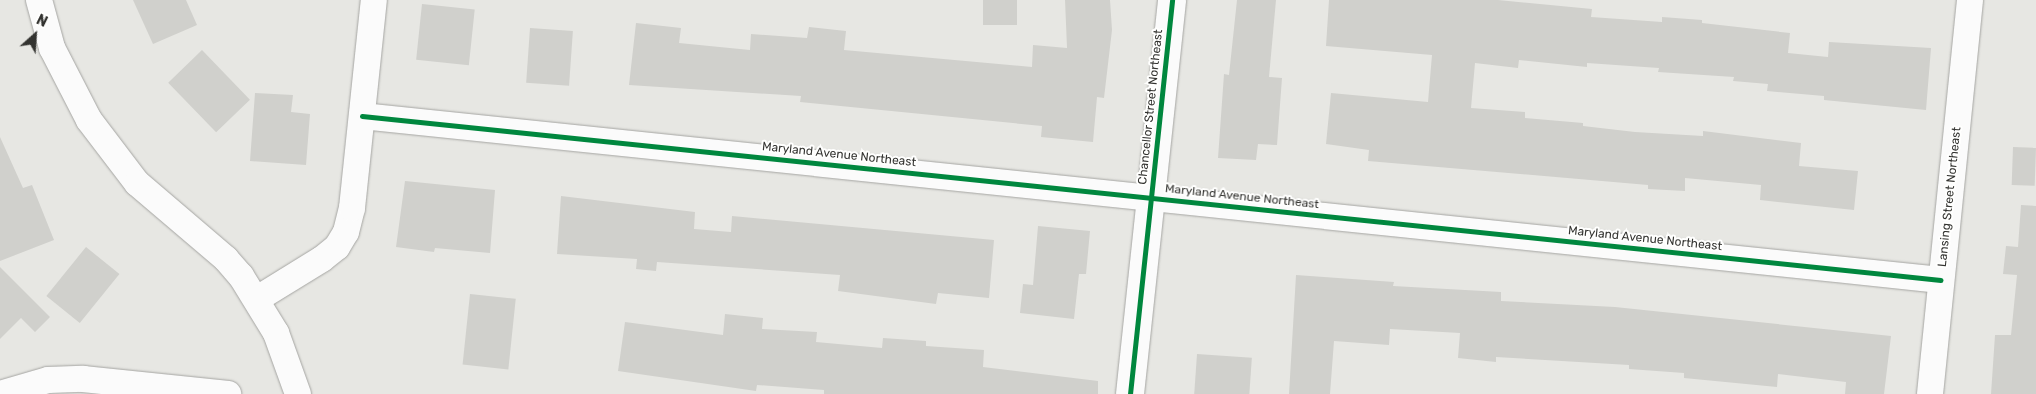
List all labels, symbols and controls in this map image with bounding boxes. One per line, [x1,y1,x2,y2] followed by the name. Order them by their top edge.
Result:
[10,10,60,60] north arrow
[34,11,50,31] text: N
[1136,29,1166,185] street label: Chancellor Street Northeast
[1935,126,1965,268] street label: Lansing Street Northeast
[761,140,917,170] street label: Maryland Avenue Northeast
[1164,182,1320,212] street label: Maryland Avenue Northeast
[1567,224,1723,254] street label: Maryland Avenue Northeast

